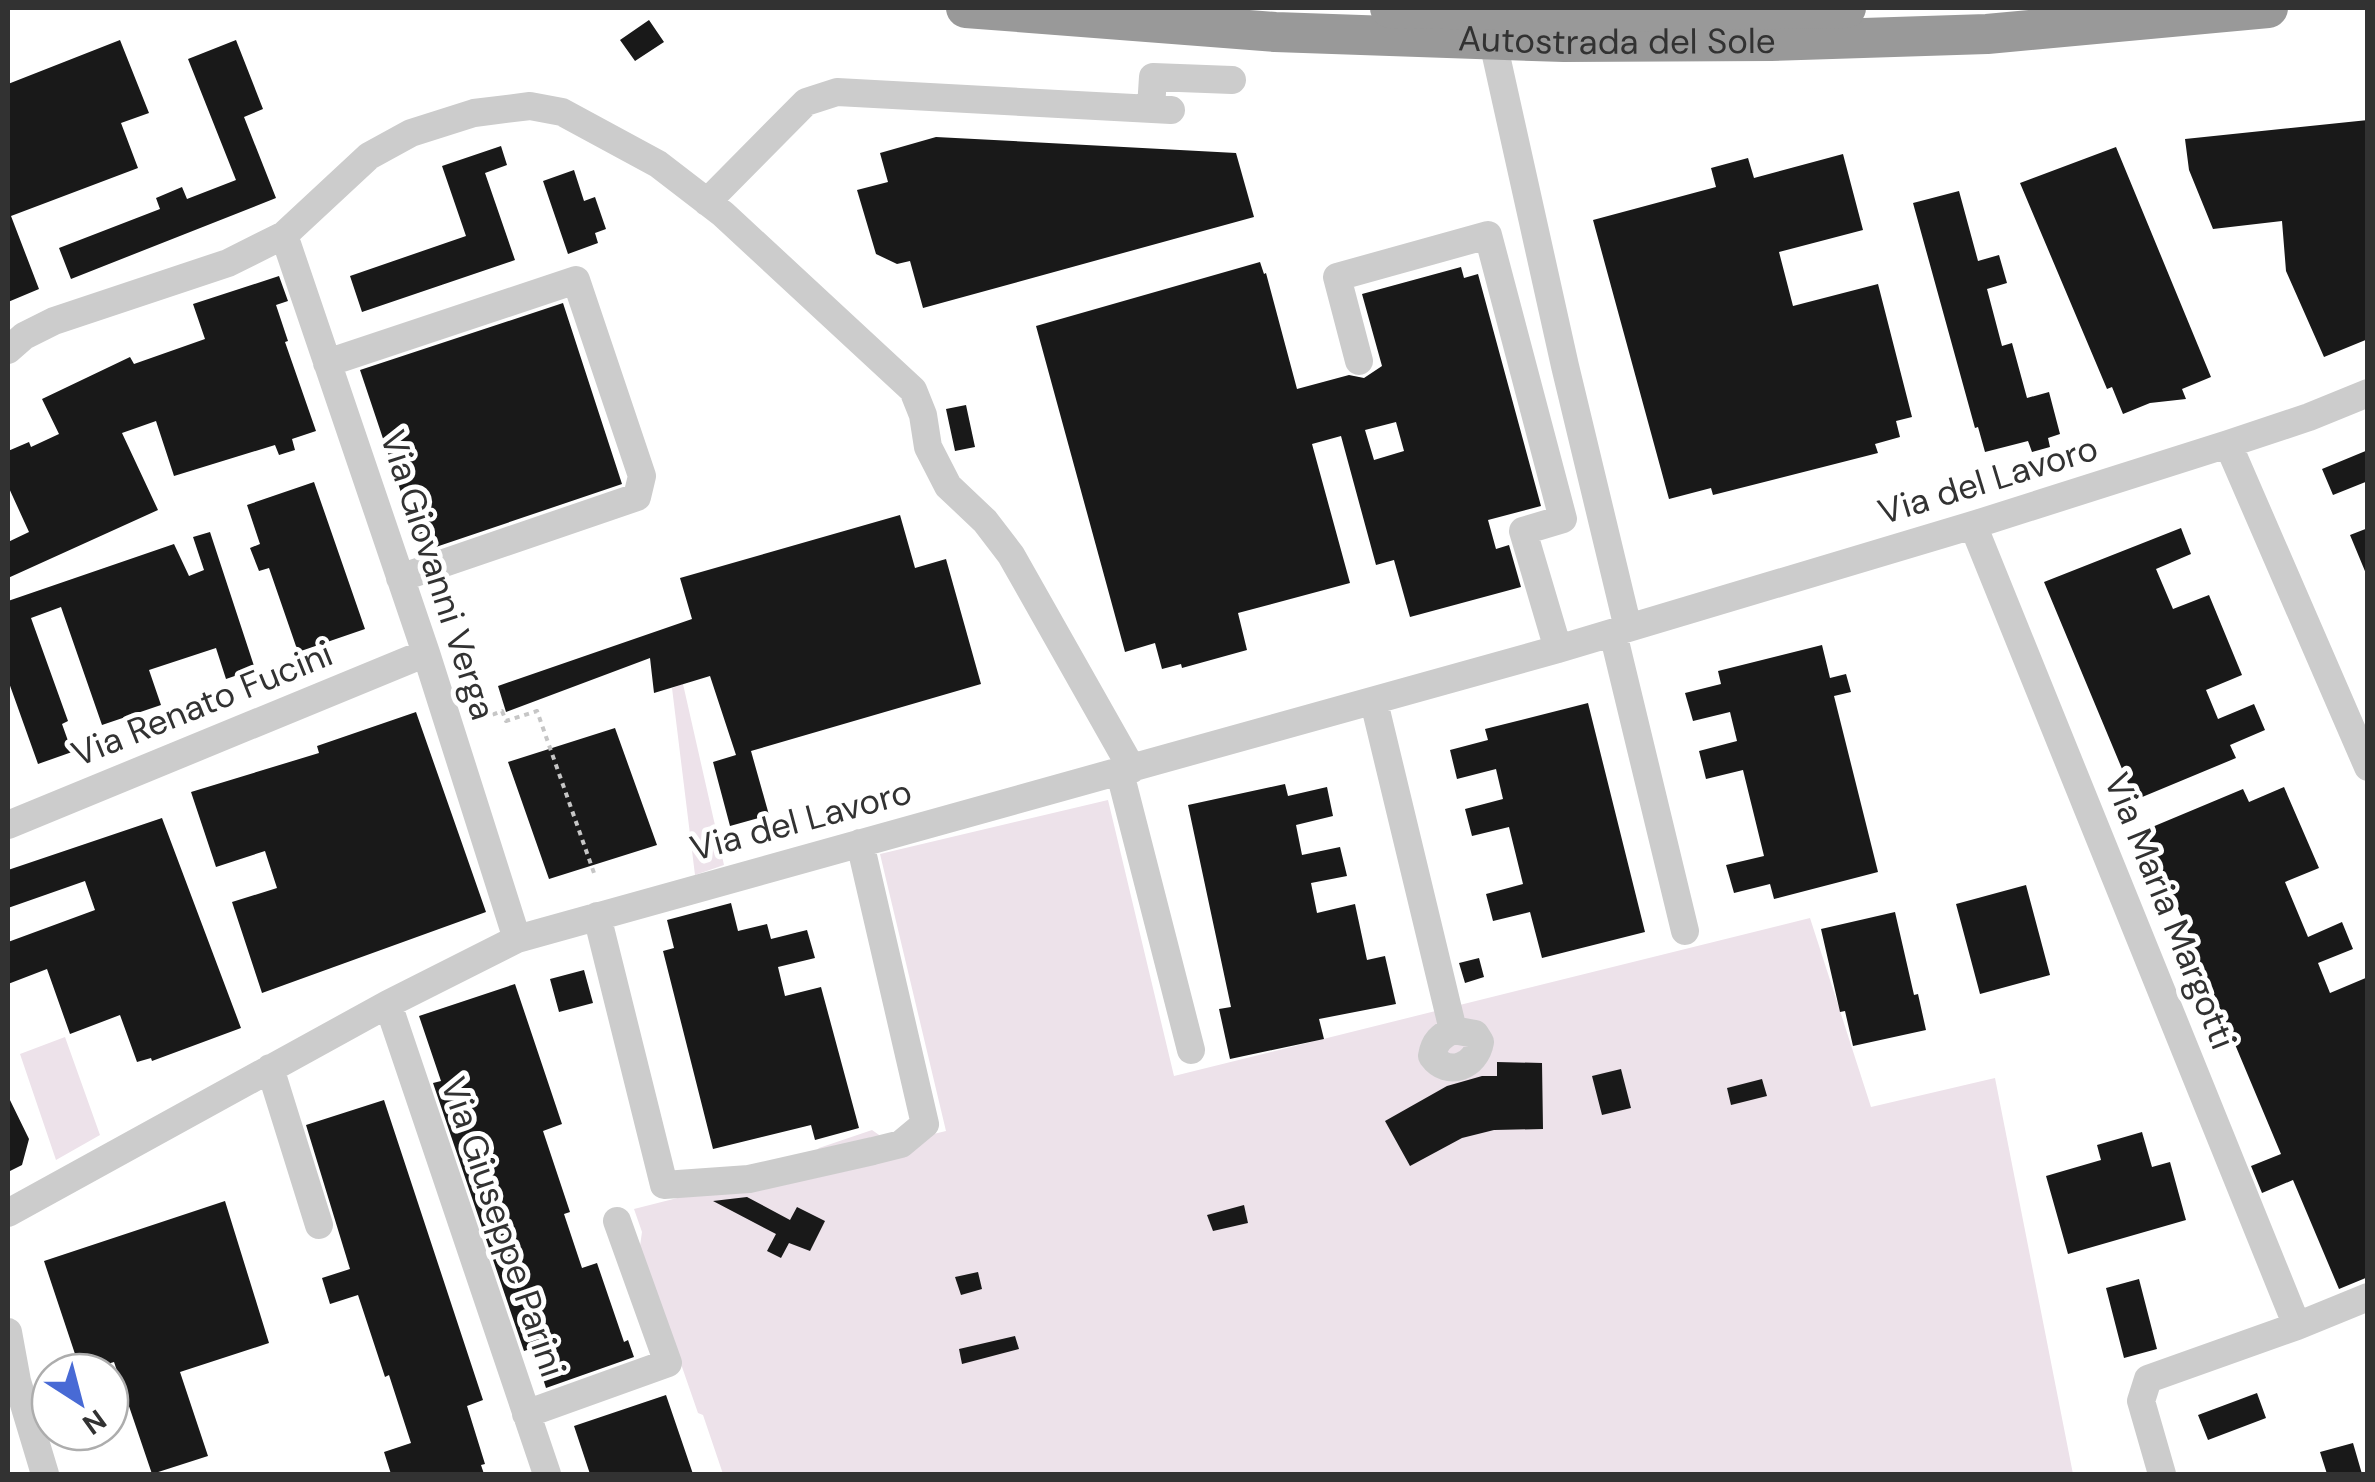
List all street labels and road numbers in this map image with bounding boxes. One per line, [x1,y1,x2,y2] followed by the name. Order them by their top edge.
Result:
[1457,15,1776,65] street label: Autostrada del Sole
[370,424,506,726] street label: Via Giovanni Verga
[1873,425,2103,535] street label: Via del Lavoro
[65,631,339,777] street label: Via Renato Fucini
[2094,766,2246,1056] street label: Via Maria Margotti
[685,768,917,872] street label: Via del Lavoro
[430,1071,576,1383] street label: Via Giuseppe Parini

